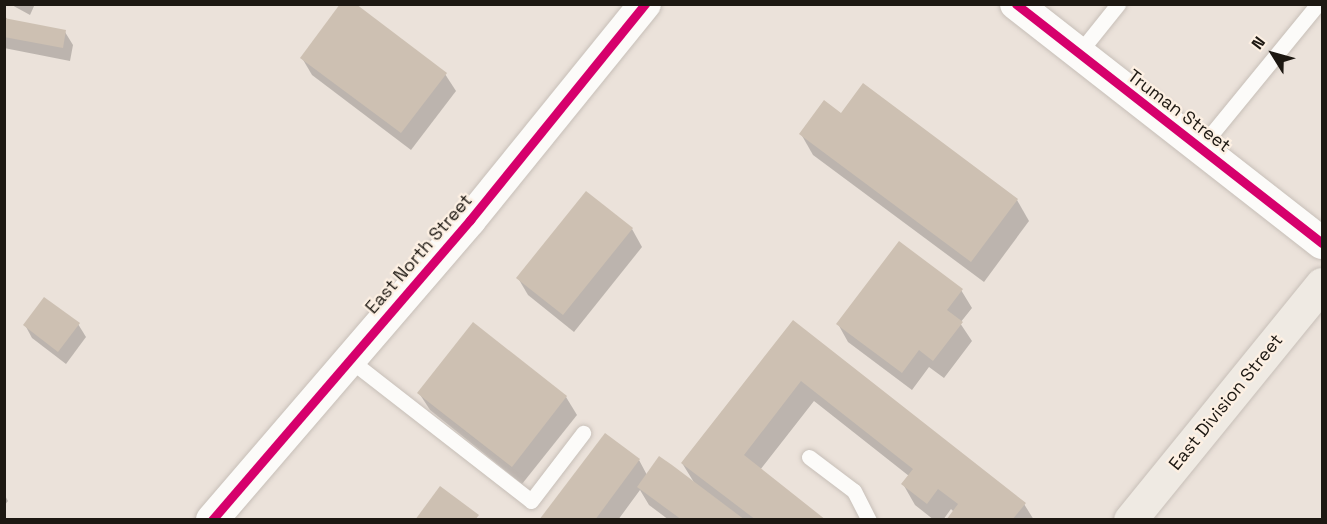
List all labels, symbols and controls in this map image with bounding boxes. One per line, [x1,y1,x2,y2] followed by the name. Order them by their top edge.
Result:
[1243,24,1303,84] north arrow
[1247,32,1270,53] text: N
[1123,65,1235,157] street label: Truman Street
[361,190,477,318] street label: East North Street
[1165,330,1287,474] street label: East Division Street

